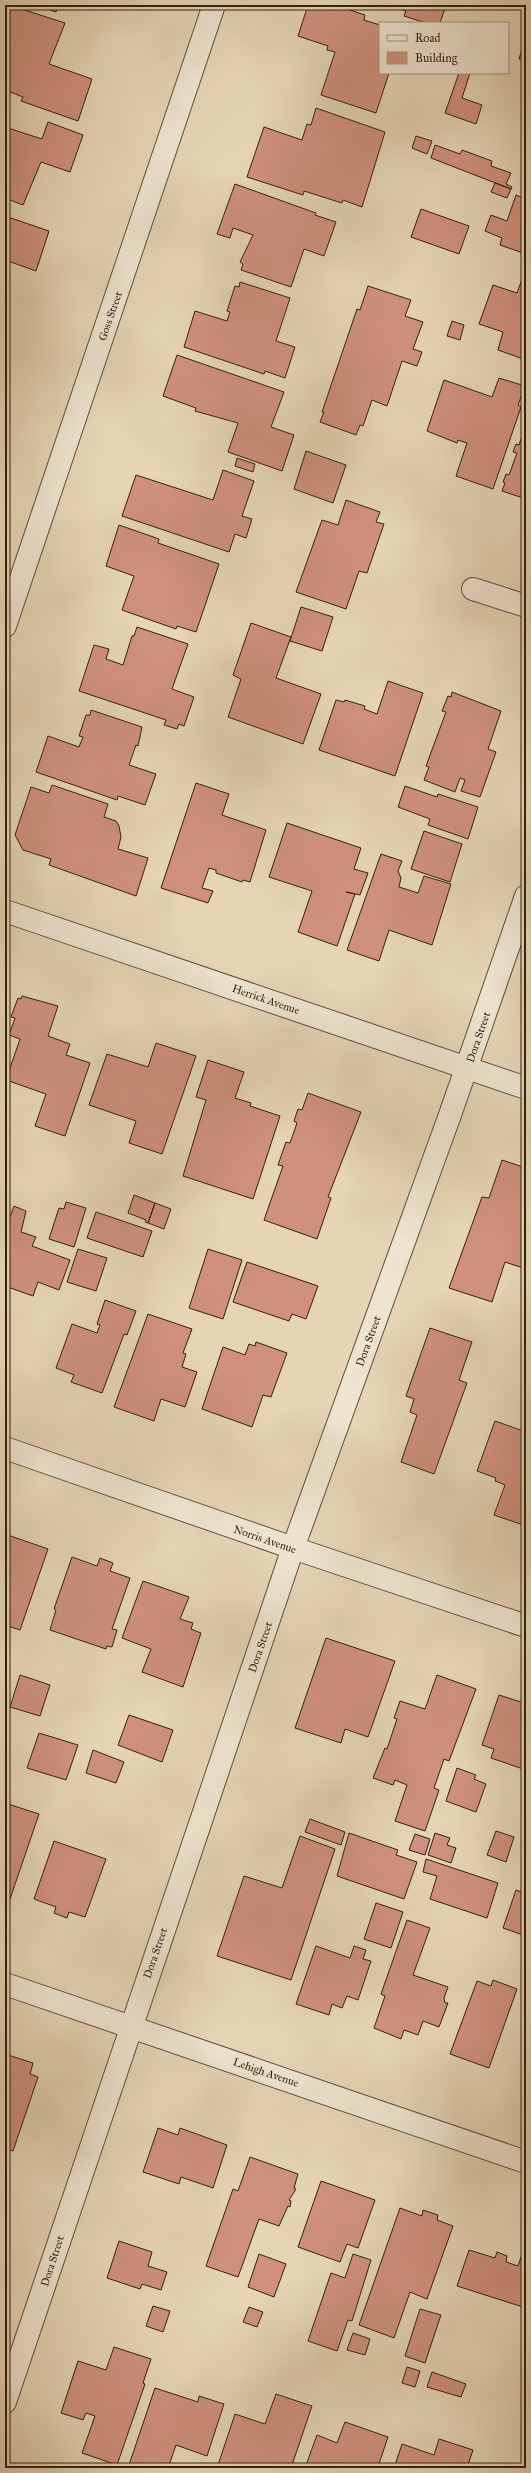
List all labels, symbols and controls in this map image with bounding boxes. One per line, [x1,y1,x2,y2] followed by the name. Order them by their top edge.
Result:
[379,22,509,74] legend
[415,31,441,45] text: Road
[415,51,458,66] text: Building
[96,290,125,343] street label: Goss Street
[230,982,302,1017] street label: Herrick Avenue
[464,1010,493,1064] street label: Dora Street
[353,1314,384,1368] street label: Dora Street
[232,1523,298,1556] street label: Norris Avenue
[246,1620,275,1674] street label: Dora Street
[141,1926,170,1980] street label: Dora Street
[231,2055,301,2090] street label: Lehigh Avenue
[38,2234,67,2288] street label: Dora Street

